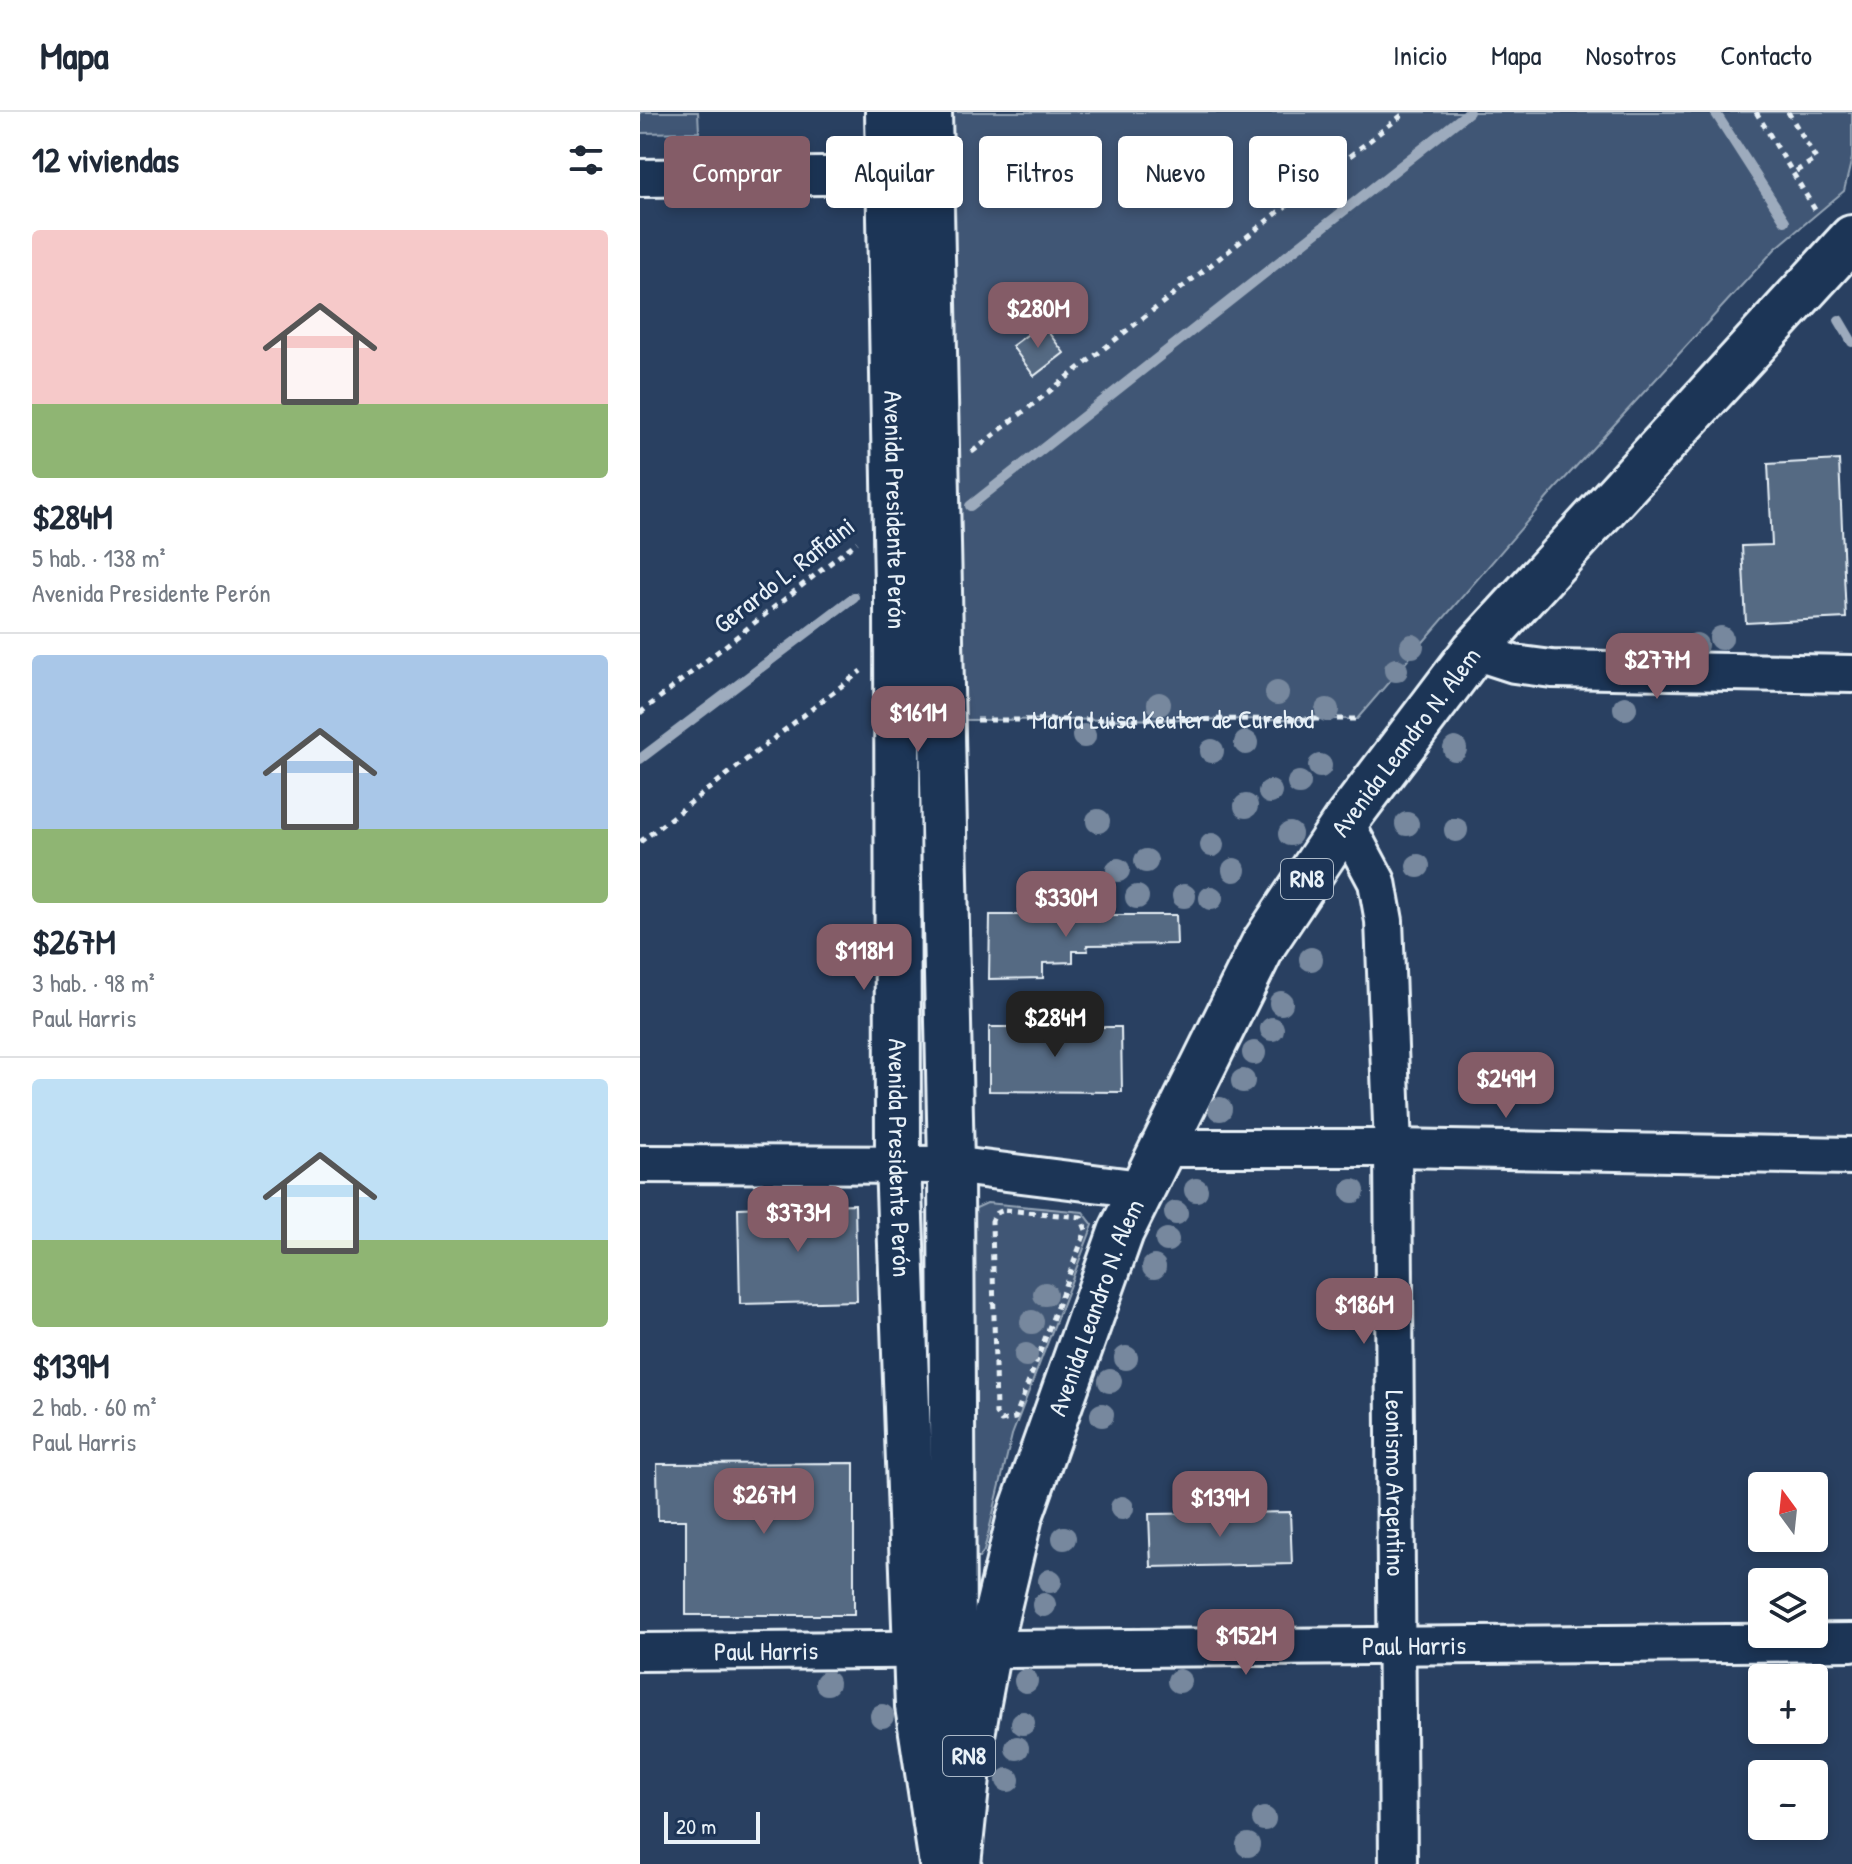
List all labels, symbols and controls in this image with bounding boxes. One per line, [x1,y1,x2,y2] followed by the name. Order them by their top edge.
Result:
[40,29,109,81] text: Mapa
[1393,36,1447,74] text: Inicio
[1491,36,1542,74] text: Mapa
[1586,36,1676,74] text: Nosotros
[1720,36,1812,74] text: Contacto
[664,136,810,208] chip: Comprar
[826,136,963,208] chip: Alquilar
[979,136,1102,208] chip: Filtros
[1118,136,1233,208] chip: Nuevo
[1249,136,1347,208] chip: Piso
[32,137,179,183] text: 12 viviendas
[564,138,608,182] icon: filters
[248,282,392,426] icon: home
[982,282,1094,350] pin: $280M
[1006,290,1070,325] text: $280M
[876,390,915,629] street label: Avenida Presidente Perón
[32,494,113,540] text: $284M
[706,508,861,641] street label: Gerardo L. Raffaini
[32,540,166,575] text: 5 hab. · 138 m²
[32,575,271,610] text: Avenida Presidente Perón
[1601,633,1713,701] pin: $277M
[1322,639,1488,843] street label: Avenida Leandro N. Alem
[1624,641,1690,676] text: $277M
[862,686,974,754] pin: $161M
[889,694,947,729] text: $161M
[1032,701,1314,737] street label: María Luisa Keuter de Curchod
[248,707,392,851] icon: home
[1281,859,1333,899] road number: RN8
[1010,871,1122,939] pin: $330M
[1034,879,1098,914] text: $330M
[32,919,116,965] text: $267M
[808,924,920,992] pin: $118M
[835,932,893,967] text: $118M
[32,965,155,1000] text: 3 hab. · 98 m²
[999,991,1111,1059] pin: $284M
[1024,999,1086,1034] text: $284M
[32,1000,136,1035] text: Paul Harris
[881,1038,920,1278] street label: Avenida Presidente Perón
[1450,1052,1562,1120] pin: $249M
[1476,1060,1536,1095] text: $249M
[248,1131,392,1275] icon: home
[742,1186,854,1254] pin: $373M
[1039,1193,1152,1421] street label: Avenida Leandro N. Alem
[766,1194,830,1229] text: $373M
[1308,1278,1420,1346] pin: $186M
[1334,1286,1394,1321] text: $186M
[32,1343,110,1389] text: $139M
[32,1389,156,1424] text: 2 hab. · 60 m²
[1378,1390,1414,1576] street label: Leonismo Argentino
[32,1424,136,1459] text: Paul Harris
[708,1468,820,1536] pin: $267M
[1164,1471,1276,1539] pin: $139M
[1748,1472,1828,1552] north arrow
[1748,1472,1828,1840] map controls
[732,1476,796,1511] text: $267M
[1190,1479,1250,1514] text: $139M
[1748,1568,1828,1648] button: layers
[1190,1609,1302,1677] pin: $152M
[1215,1617,1277,1652] text: $152M
[1362,1627,1466,1663] street label: Paul Harris
[714,1633,818,1668] street label: Paul Harris
[1748,1664,1828,1744] button: +
[943,1736,995,1776] road number: RN8
[1748,1760,1828,1840] button: −
[664,1808,760,1844] scale bar
[676,1811,716,1841] text: 20 m

